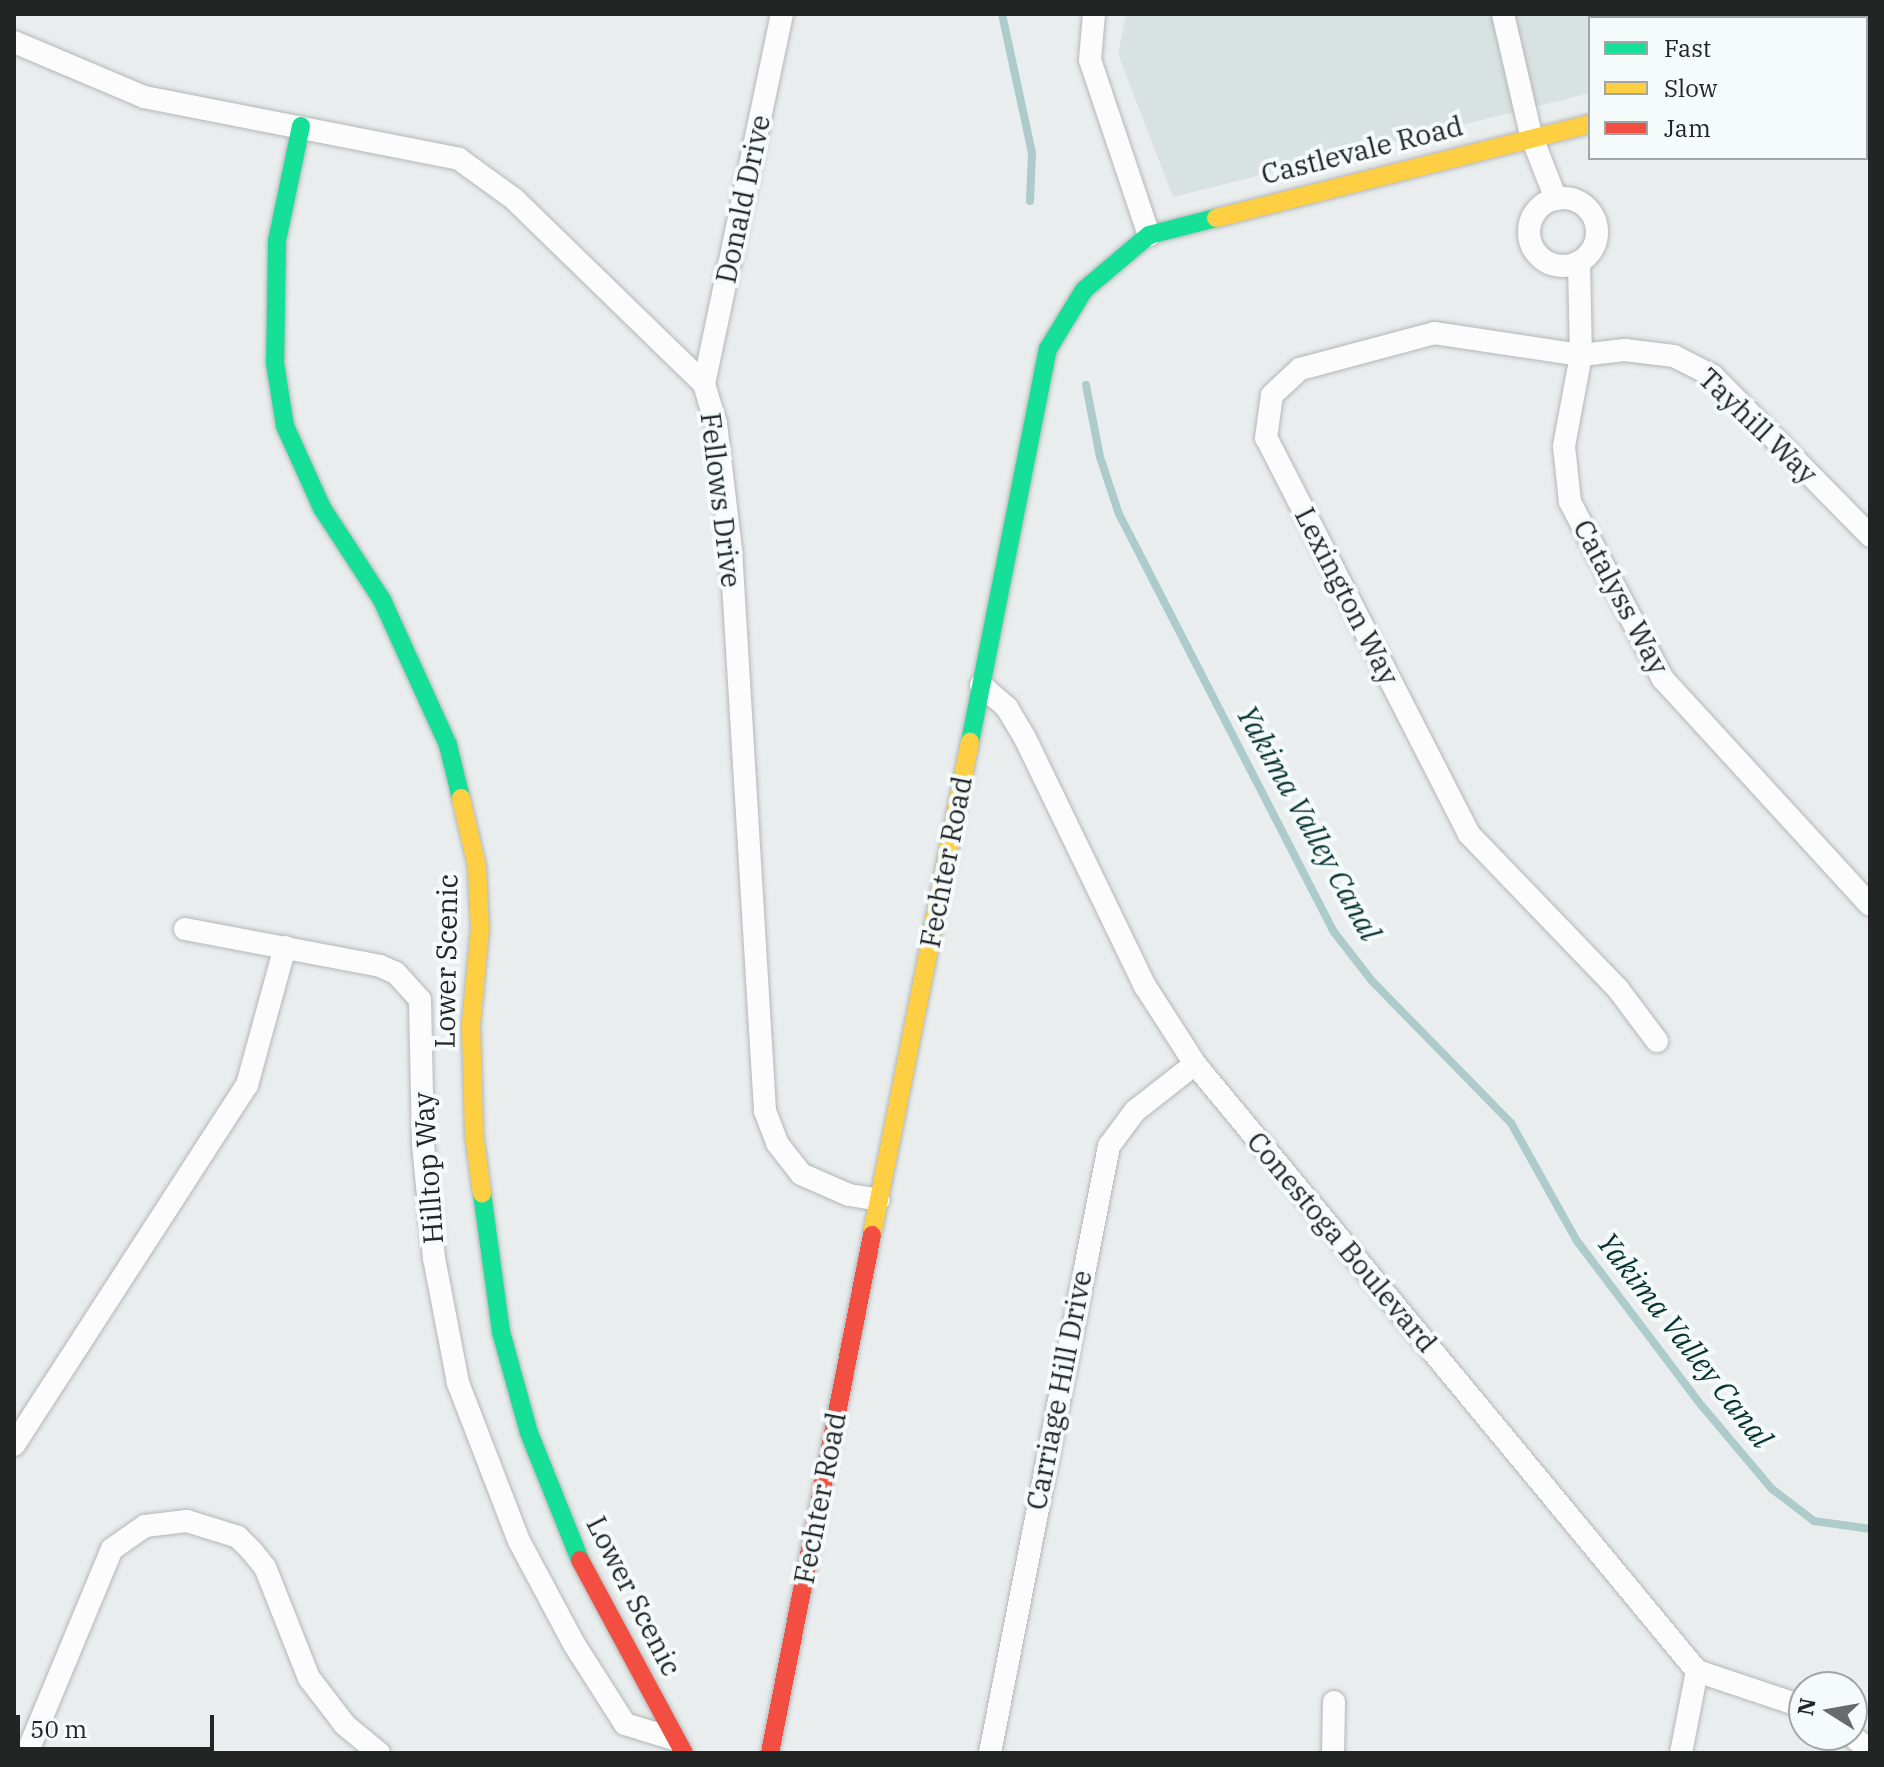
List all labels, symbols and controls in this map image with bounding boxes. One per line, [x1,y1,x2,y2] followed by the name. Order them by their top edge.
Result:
[1588,16,1868,160] legend
[1664,32,1711,64] text: Fast
[1664,72,1717,104] text: Slow
[1258,109,1466,191] street label: Castlevale Road
[709,112,777,286] street label: Donald Drive
[1664,112,1711,144] text: Jam
[1692,361,1824,491] street label: Tayhill Way
[694,410,748,590] street label: Fellows Drive
[1288,502,1406,690] street label: Lexington Way
[1566,514,1676,680] street label: Catalyss Way
[1229,699,1389,947] water label: Yakima Valley Canal
[913,773,979,951] street label: Fechter Road
[428,873,464,1049] street label: Lower Scenic
[406,1091,450,1245] street label: Hilltop Way
[1240,1125,1444,1359] street label: Conestoga Boulevard
[1590,1225,1780,1455] water label: Yakima Valley Canal
[1019,1267,1099,1513] street label: Carriage Hill Drive
[787,1409,853,1587] street label: Fechter Road
[579,1511,689,1681] street label: Lower Scenic
[1788,1671,1868,1751] north arrow
[1790,1695,1822,1718] text: N
[20,1699,218,1749] scale bar
[30,1713,87,1745] text: 50 m

